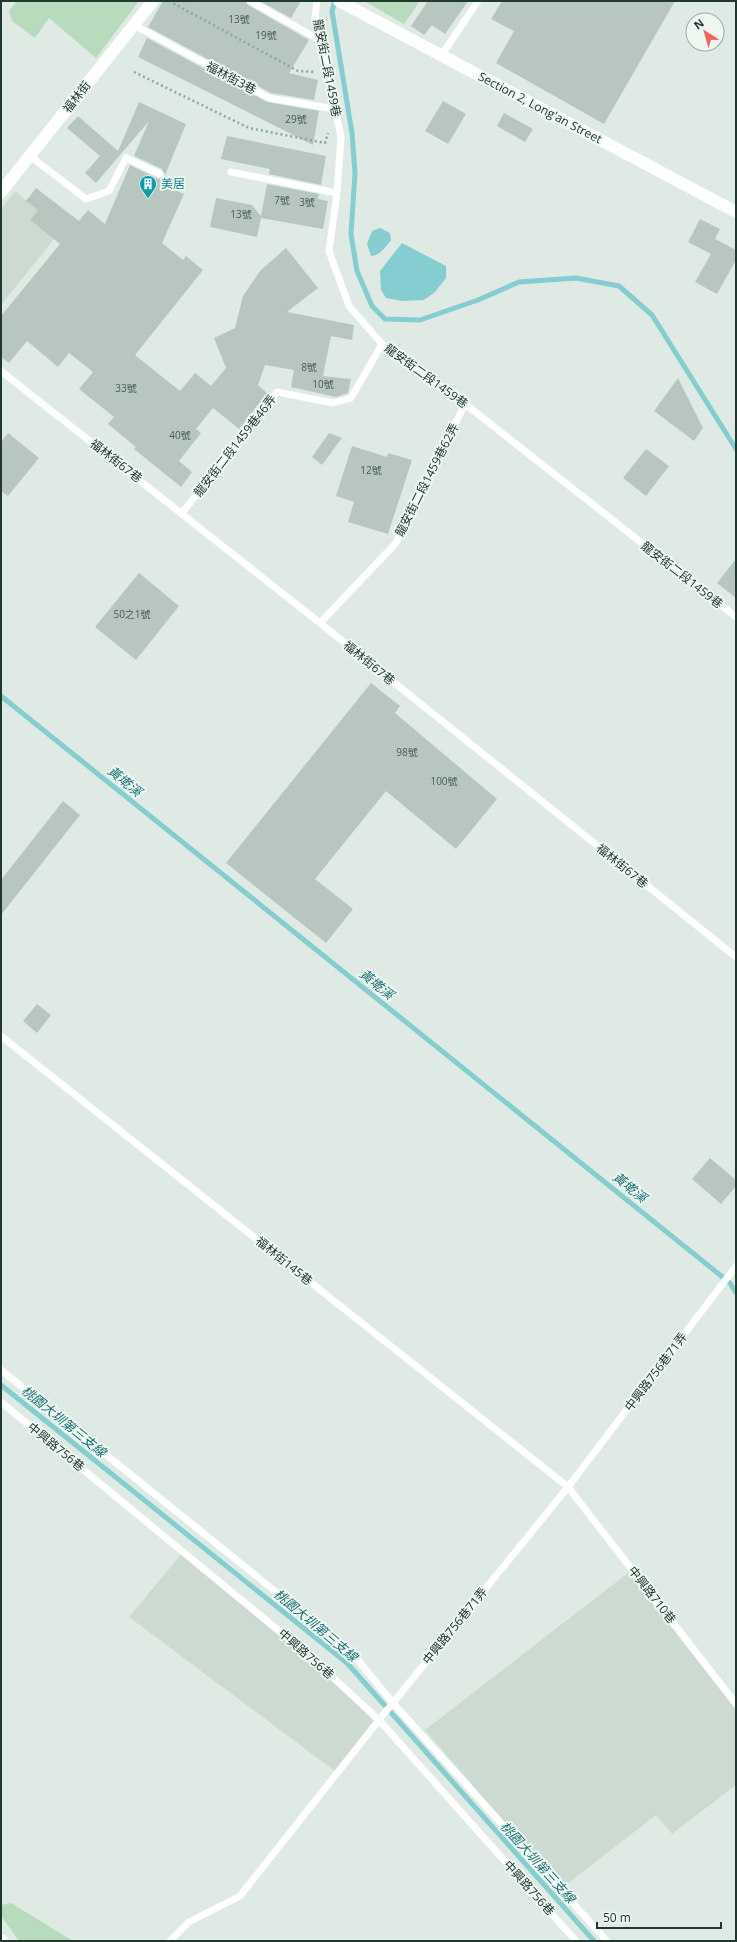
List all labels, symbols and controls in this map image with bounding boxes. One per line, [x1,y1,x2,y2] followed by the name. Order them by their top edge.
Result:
[228,12,250,26] house number: 13號
[685,12,725,52] north arrow
[691,15,707,32] text: N
[310,17,345,118] street label: 龍安街二段1459巷
[255,28,277,42] house number: 19號
[203,57,259,98] street label: 福林街3巷
[475,68,605,147] street label: Section 2, Long'an Street
[59,77,94,116] street label: 福林街
[285,112,307,126] house number: 29號
[138,174,158,199] building icon: 美居
[161,175,185,192] place label: 美居
[274,193,290,207] house number: 7號
[299,195,315,209] house number: 3號
[230,207,252,221] house number: 13號
[381,339,472,412] street label: 龍安街二段1459巷
[301,360,317,374] house number: 8號
[312,377,334,391] house number: 10號
[115,381,137,395] house number: 33號
[189,391,280,500] street label: 龍安街二段1459巷46弄
[391,420,463,539] street label: 龍安街二段1459巷62弄
[169,428,191,442] house number: 40號
[87,435,146,486] street label: 福林街67巷
[360,463,382,477] house number: 12號
[638,537,727,612] street label: 龍安街二段1459巷
[113,607,151,621] house number: 50之1號
[340,637,399,689] street label: 福林街67巷
[396,745,418,759] house number: 98號
[104,762,147,802] water label: 黃墘溪
[430,774,458,788] house number: 100號
[593,840,652,892] street label: 福林街67巷
[356,965,399,1005] water label: 黃墘溪
[609,1168,652,1208] water label: 黃墘溪
[252,1232,316,1289] street label: 福林街145巷
[620,1329,691,1414] street label: 中興路756巷71弄
[18,1381,112,1462] water label: 桃園大圳第三支線
[24,1418,88,1475] street label: 中興路756巷
[625,1562,680,1627] street label: 中興路710巷
[418,1584,491,1668] street label: 中興路756巷71弄
[270,1585,363,1667] water label: 桃園大圳第三支線
[275,1625,338,1683] street label: 中興路756巷
[497,1817,581,1908] water label: 桃園大圳第三支線
[500,1856,559,1919] street label: 中興路756巷
[597,1904,721,1930] scale bar
[603,1909,631,1926] text: 50 m

